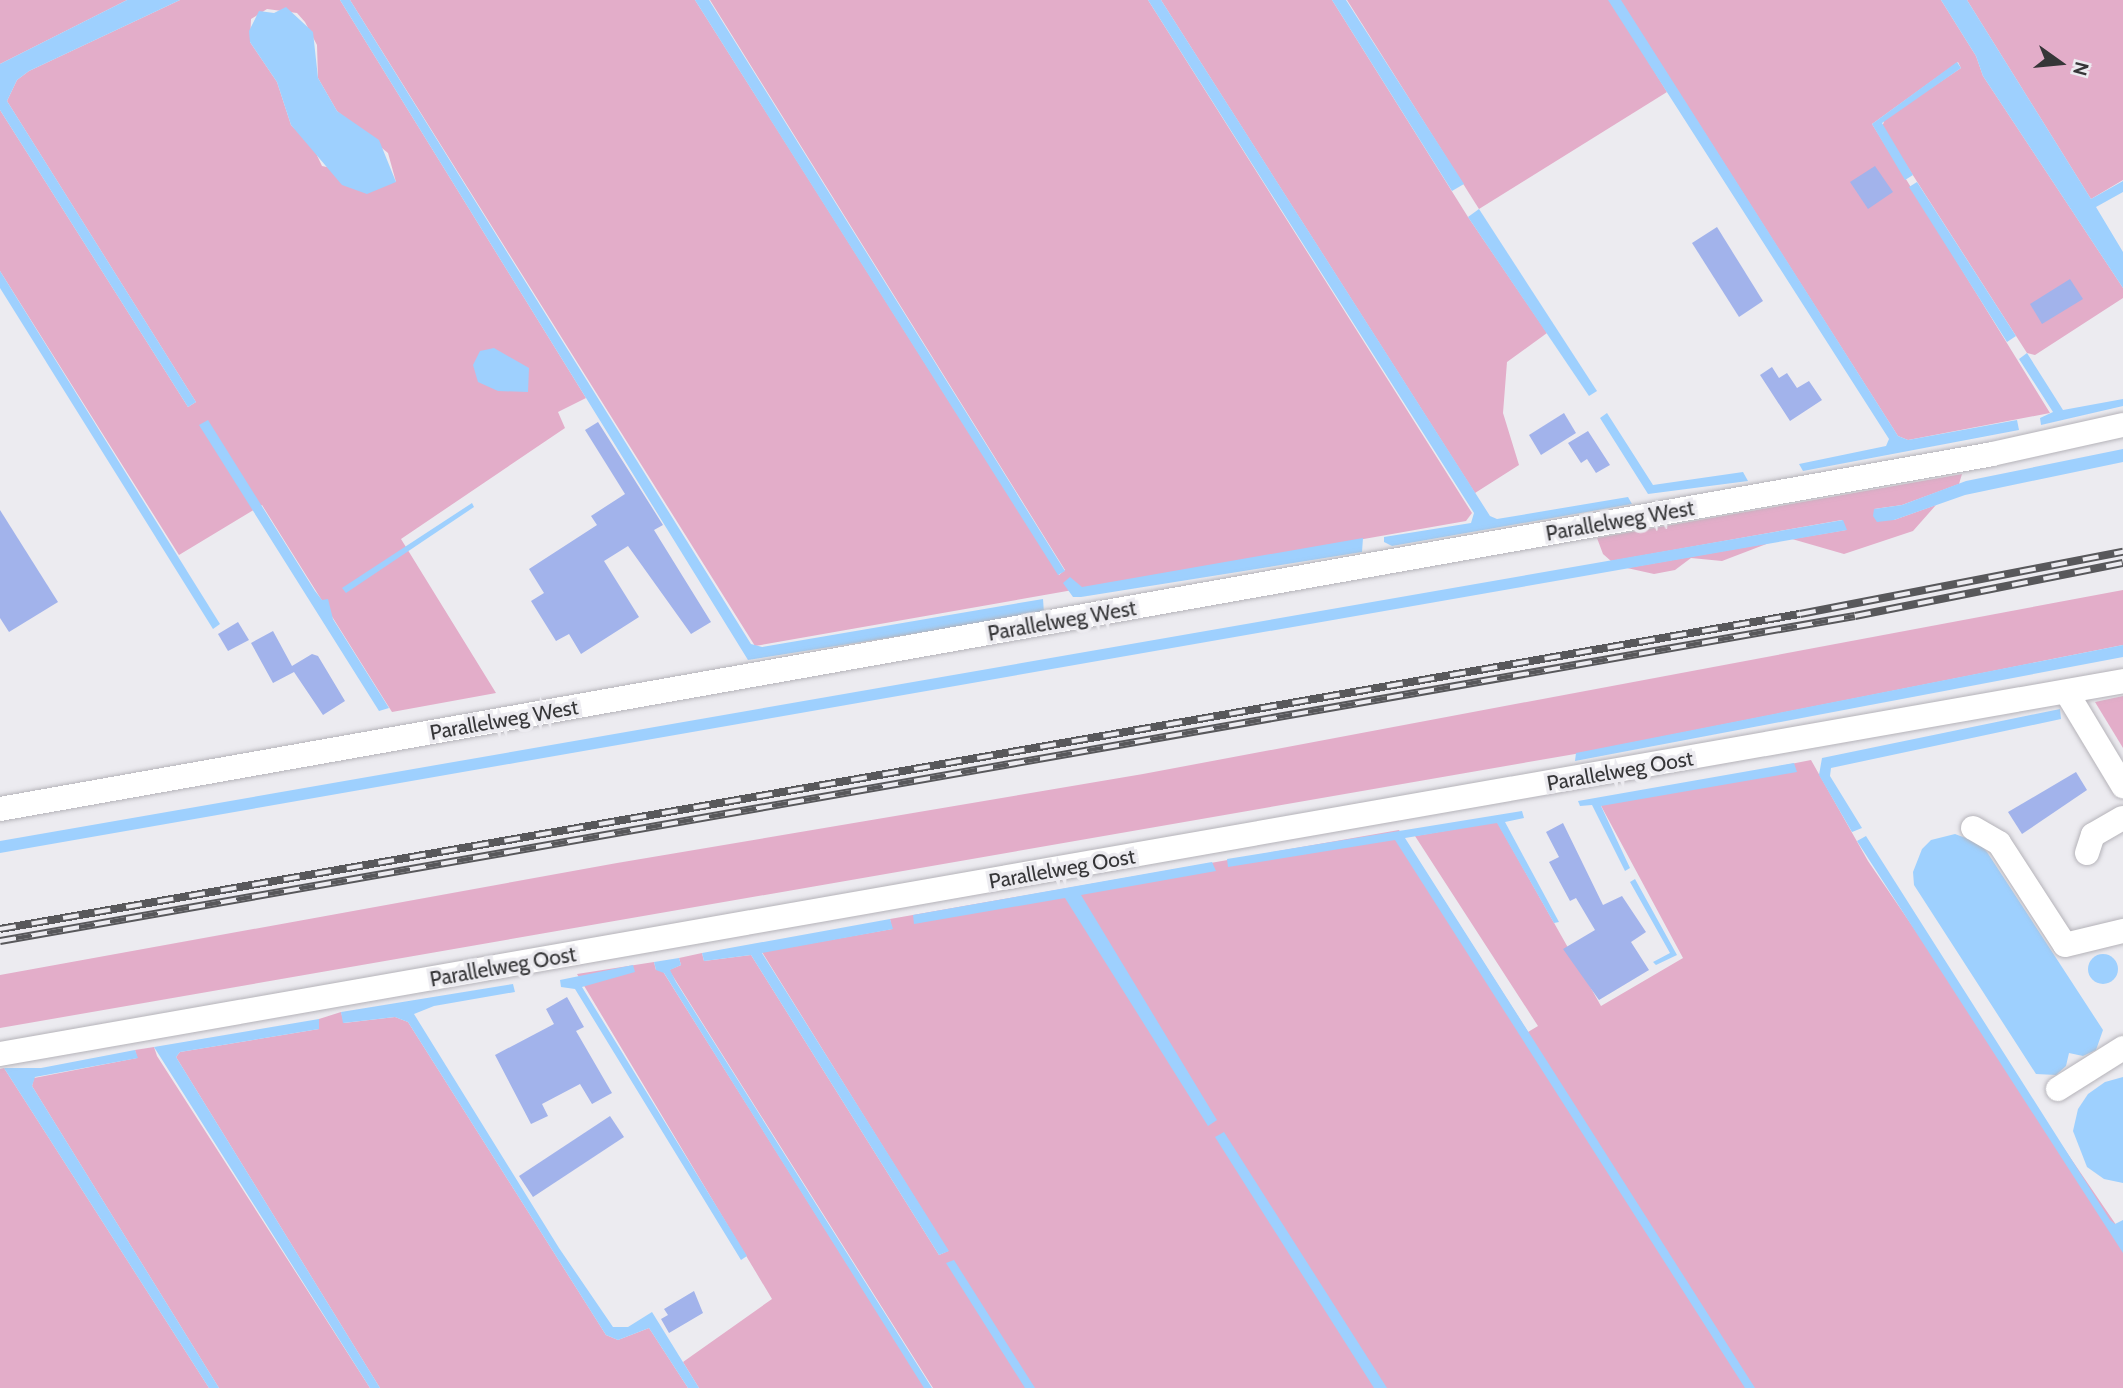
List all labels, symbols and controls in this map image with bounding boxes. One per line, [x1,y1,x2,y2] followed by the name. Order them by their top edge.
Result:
[2025,28,2095,98] north arrow
[2068,59,2094,78] text: N
[1544,496,1696,546] street label: Parallelweg West
[986,596,1138,646] street label: Parallelweg West
[428,695,580,745] street label: Parallelweg West
[1545,746,1695,796] street label: Parallelweg Oost
[987,844,1137,894] street label: Parallelweg Oost
[428,942,578,992] street label: Parallelweg Oost

